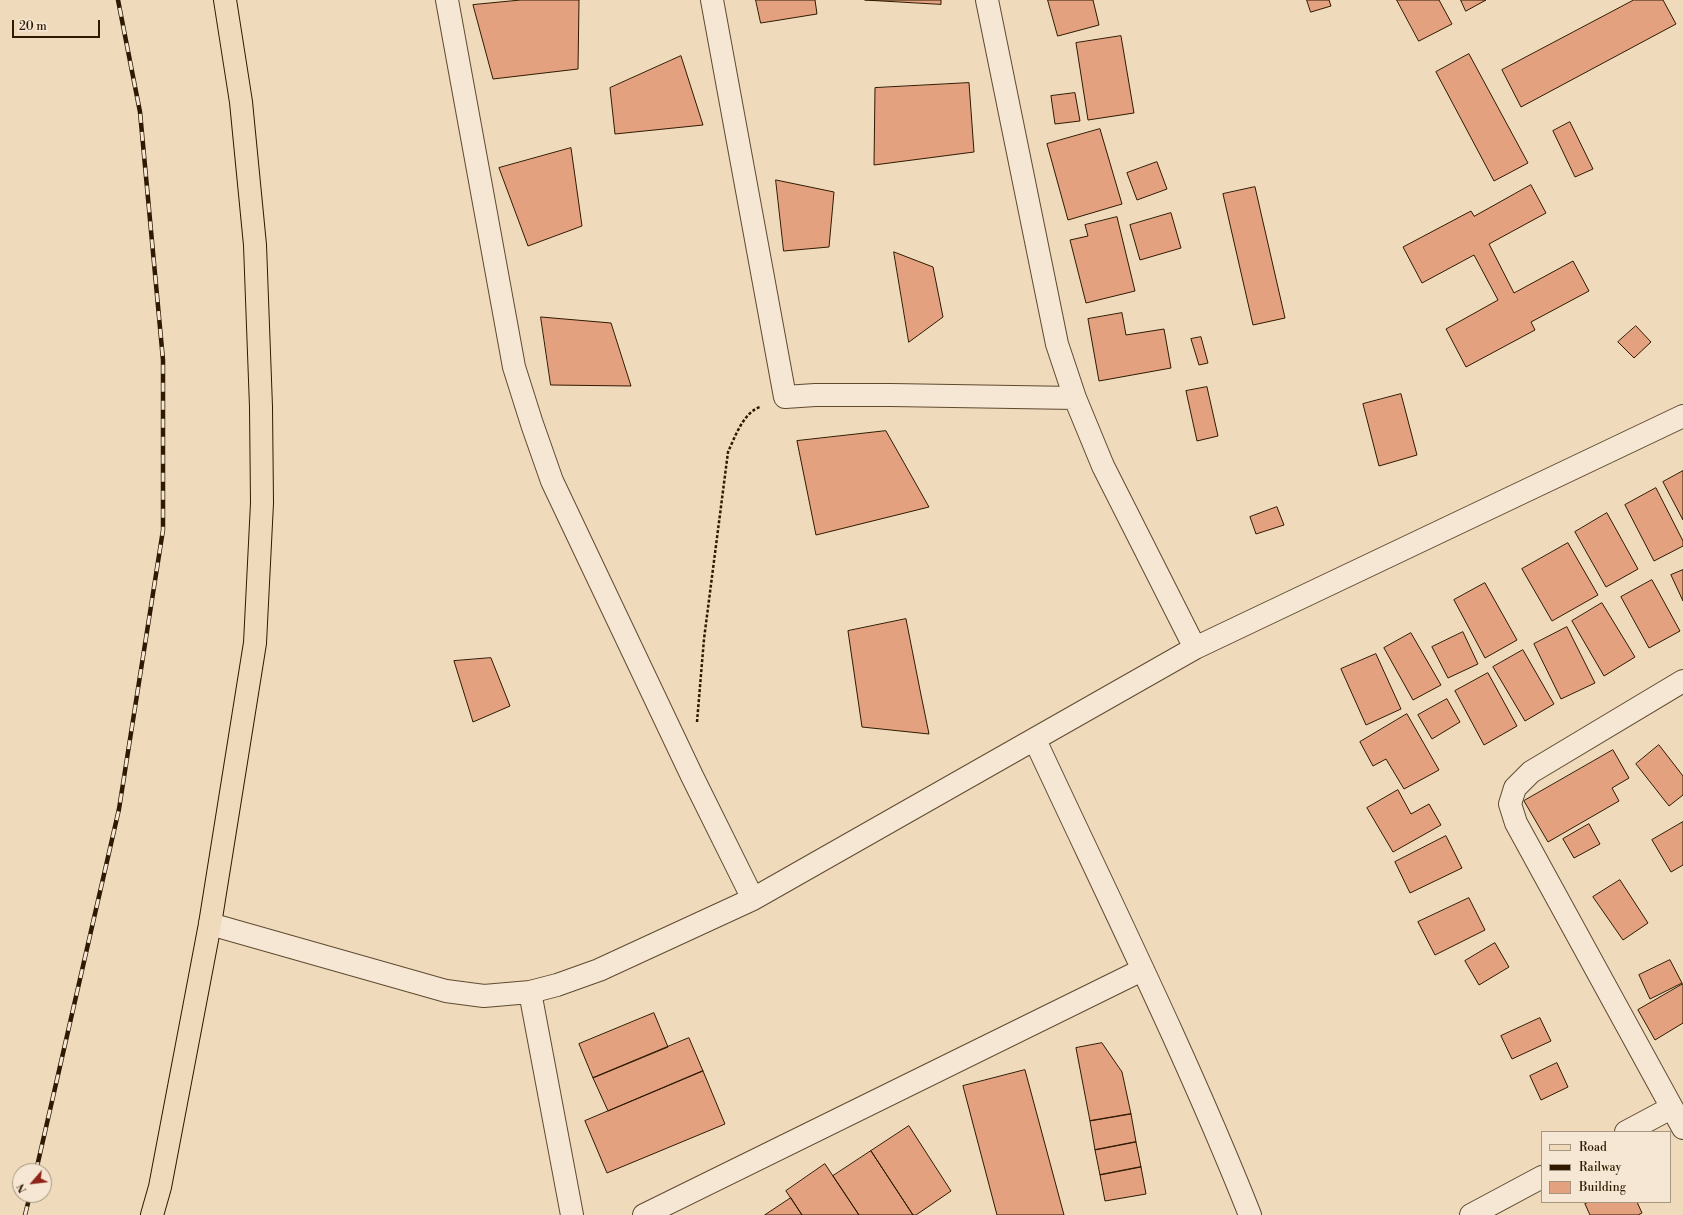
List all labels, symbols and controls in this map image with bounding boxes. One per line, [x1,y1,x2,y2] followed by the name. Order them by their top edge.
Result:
[14,12,102,38] scale bar
[19,19,47,34] text: 20 m
[1541,1131,1671,1203] legend
[1579,1140,1607,1155] text: Road
[1579,1160,1621,1175] text: Railway
[12,1163,52,1203] north arrow
[1579,1180,1626,1195] text: Building
[14,1181,31,1195] text: N

